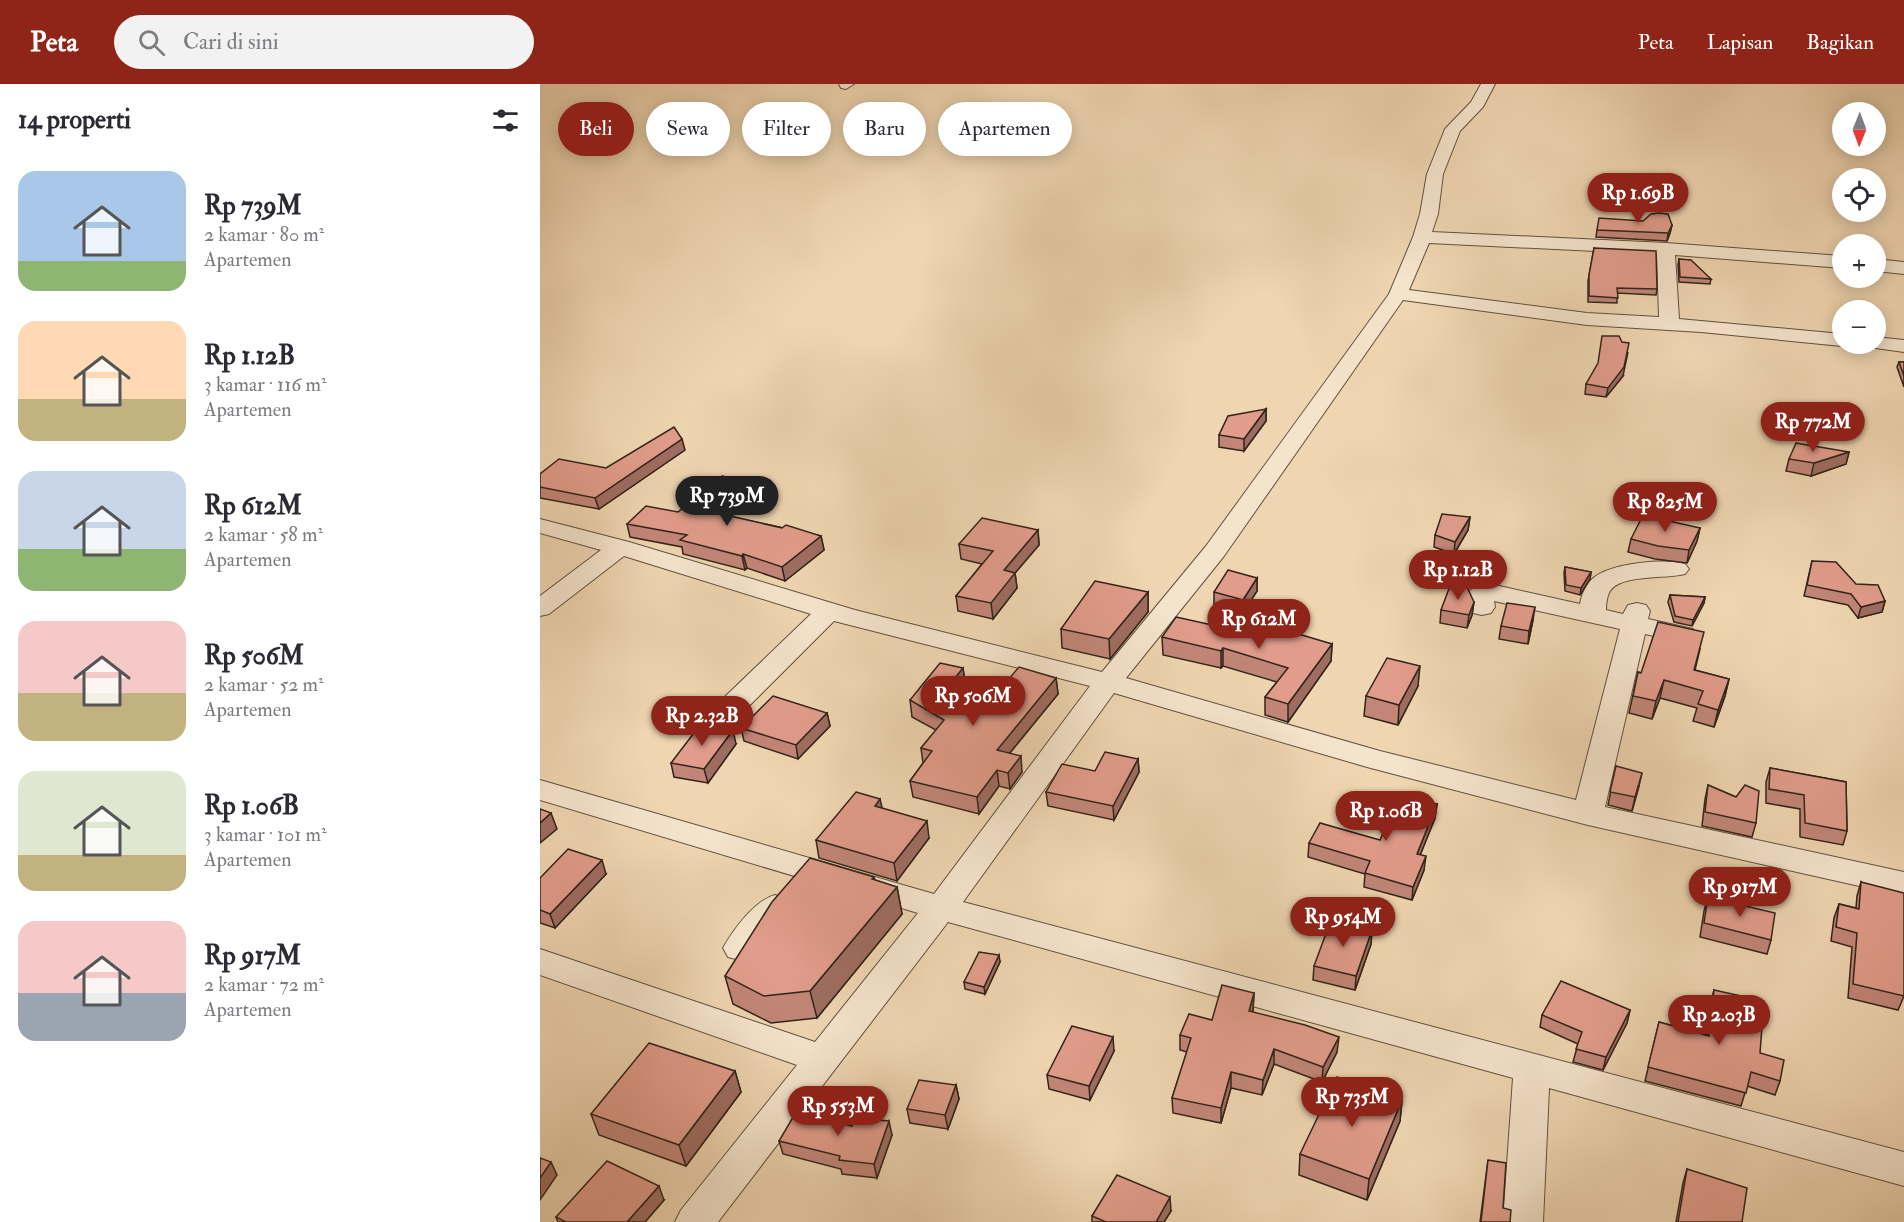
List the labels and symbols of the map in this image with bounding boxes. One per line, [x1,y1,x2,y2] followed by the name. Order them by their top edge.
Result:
[1832,102,1886,156] north arrow
[1576,173,1700,224] pin: Rp 1.69B
[1758,402,1868,453] pin: Rp 772M
[672,476,782,527] pin: Rp 739M
[1610,482,1720,533] pin: Rp 825M
[1396,550,1520,601] pin: Rp 1.12B
[1204,599,1314,650] pin: Rp 612M
[918,676,1028,727] pin: Rp 506M
[640,696,764,747] pin: Rp 2.32B
[1324,791,1448,842] pin: Rp 1.06B
[1685,867,1795,918] pin: Rp 917M
[1288,897,1398,948] pin: Rp 954M
[1657,995,1781,1046] pin: Rp 2.03B
[1297,1077,1407,1128] pin: Rp 735M
[783,1086,893,1137] pin: Rp 553M

